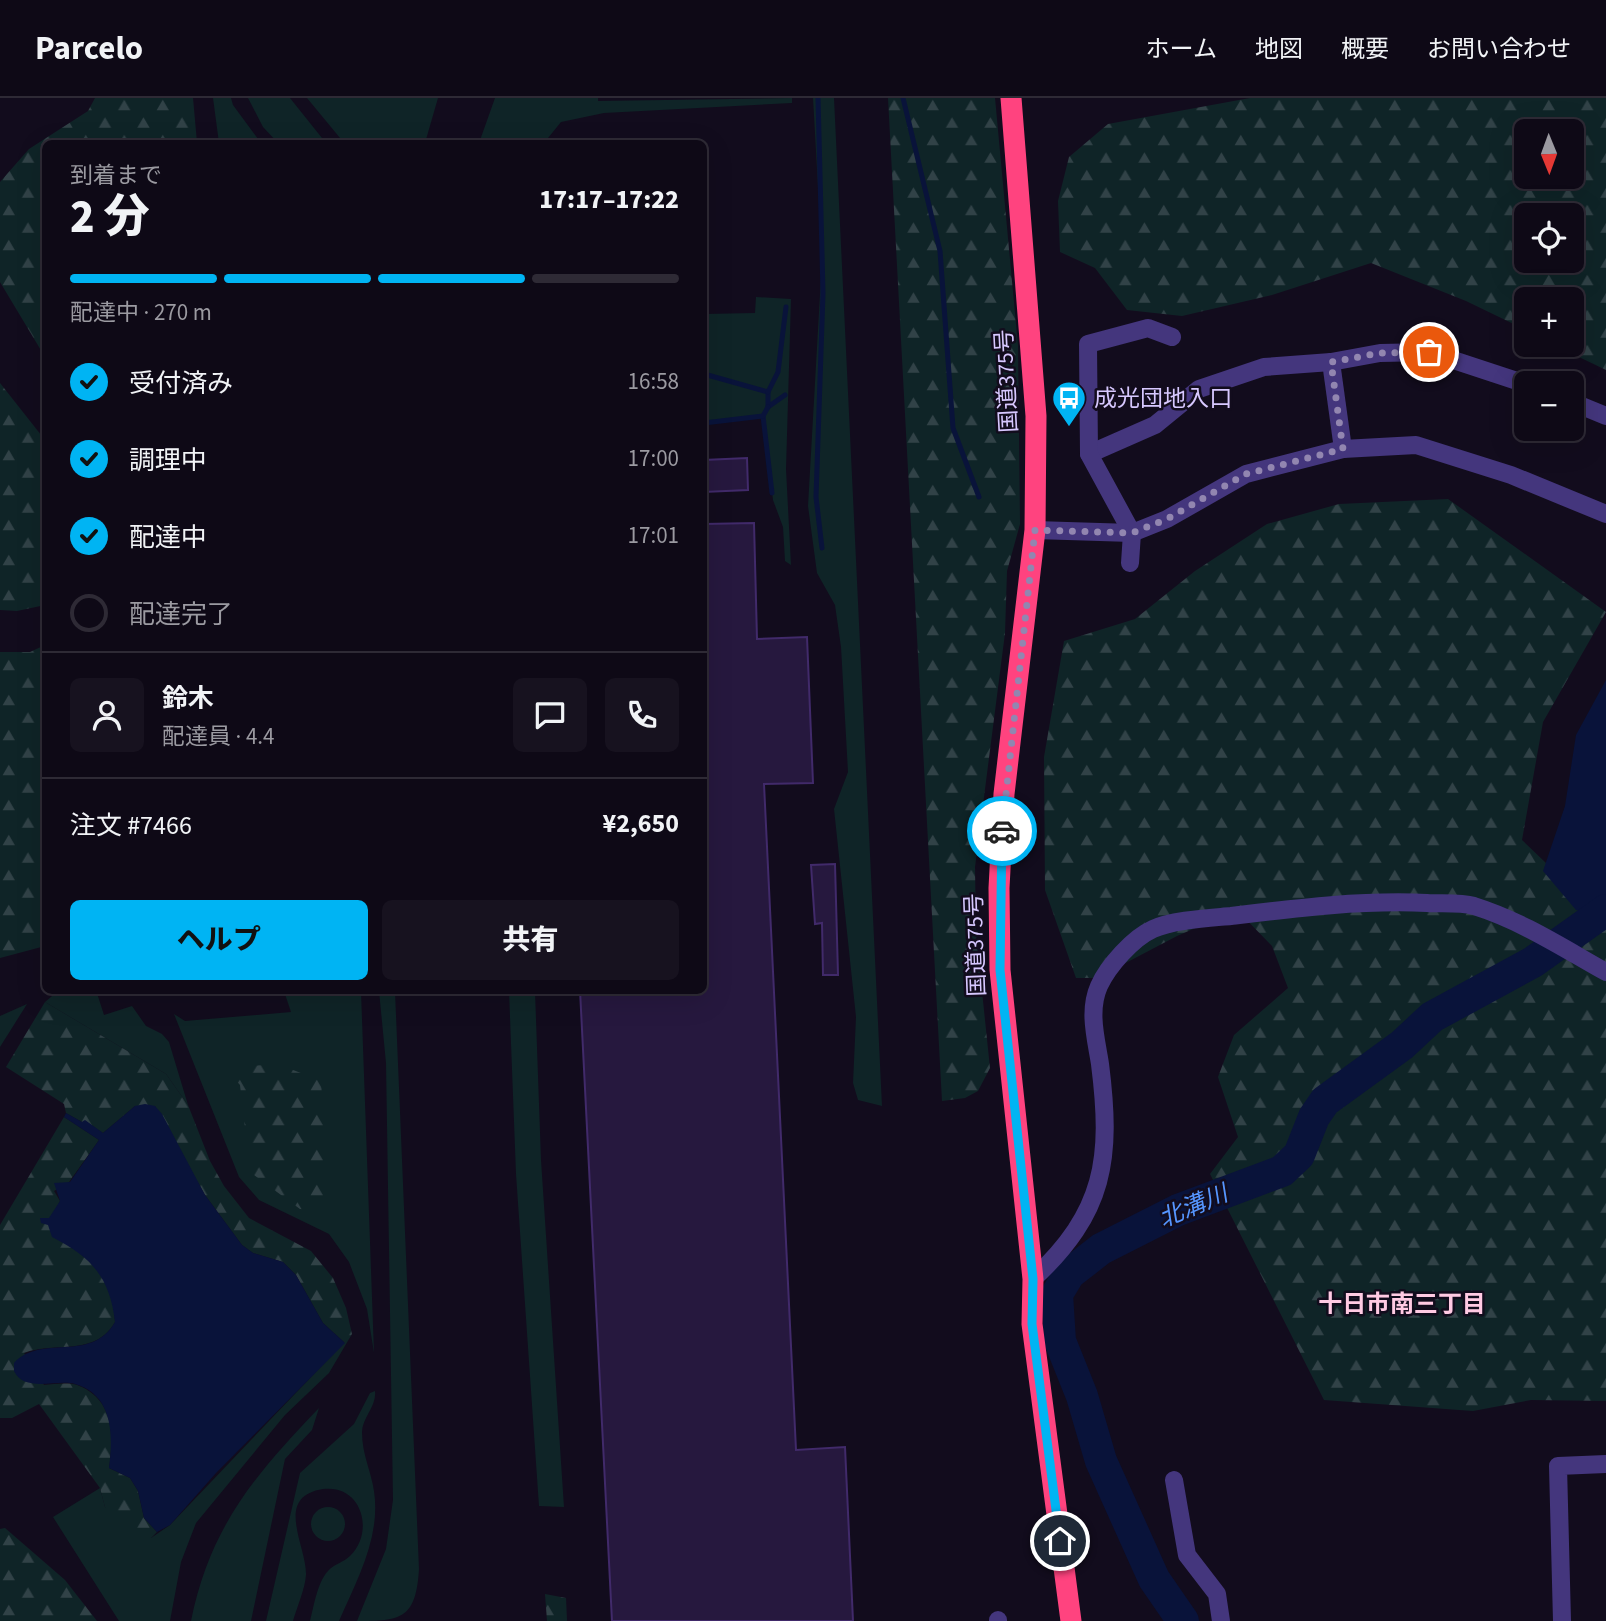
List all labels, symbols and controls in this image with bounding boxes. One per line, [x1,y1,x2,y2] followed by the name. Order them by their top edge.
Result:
[35,25,143,72] text: Parcelo
[1146,32,1217,67] text: ホーム
[1255,32,1303,67] text: 地図
[1341,32,1389,67] text: 概要
[1427,32,1571,67] text: お問い合わせ
[1514,119,1584,189] north arrow
[1514,119,1584,441] map controls
[70,159,162,192] text: 到着まで
[539,181,679,218] text: 17:17–17:22
[70,185,150,250] text: 2 分
[1514,203,1584,273] button: locate
[1514,287,1584,357] button: +
[70,296,212,329] text: 配達中 · 270 m
[1399,322,1459,382] pin
[987,329,1026,433] street label: 国道375号
[1410,333,1448,371] icon: bag
[70,363,108,401] icon: check
[129,365,233,402] text: 受付済み
[628,365,679,398] text: 16:58
[1514,371,1584,441] button: −
[1050,379,1088,428] bus stop icon: 成光団地入口
[1094,382,1232,415] place label: 成光団地入口
[70,440,108,478] icon: check
[129,442,207,479] text: 調理中
[628,442,679,475] text: 17:00
[70,517,108,555] icon: check
[129,519,207,556] text: 配達中
[628,519,679,552] text: 17:01
[129,596,233,633] text: 配達完了
[70,678,144,752] button: person
[513,678,587,752] button: chat
[605,678,679,752] button: phone
[162,680,214,717] text: 鈴木
[162,720,275,753] text: 配達員 · 4.4
[967,796,1037,866] courier
[603,805,679,842] text: ¥2,650
[70,807,192,844] text: 注文 #7466
[983,812,1021,850] icon: car
[957,893,994,997] street label: 国道375号
[70,900,368,980] button: ヘルプ
[382,900,679,980] button: 共有
[1153,1175,1236,1237] water label: 北溝川
[1318,1287,1486,1322] district label: 十日市南三丁目
[1030,1511,1090,1571] pin
[1041,1522,1079,1560] icon: home

